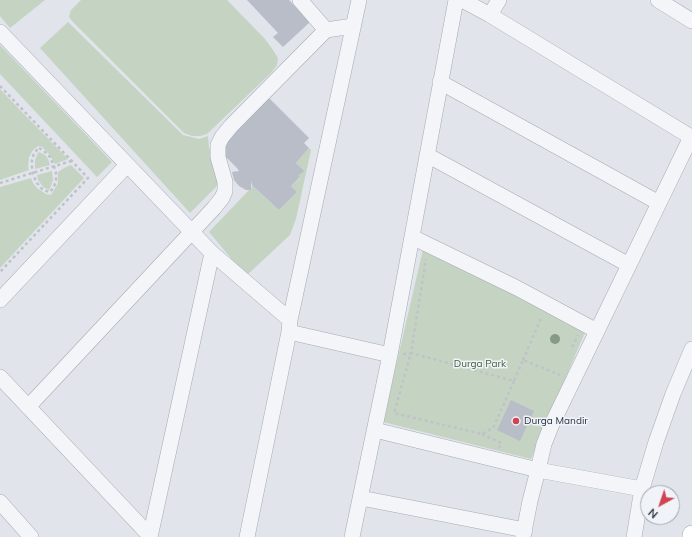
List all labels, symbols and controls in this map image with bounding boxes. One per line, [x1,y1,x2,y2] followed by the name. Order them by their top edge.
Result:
[454,358,506,370] park label: Durga Park
[524,415,588,427] place label: Durga Mandir
[511,416,521,426] marker: Durga Mandir
[640,485,680,525] north arrow
[645,505,661,521] text: N

